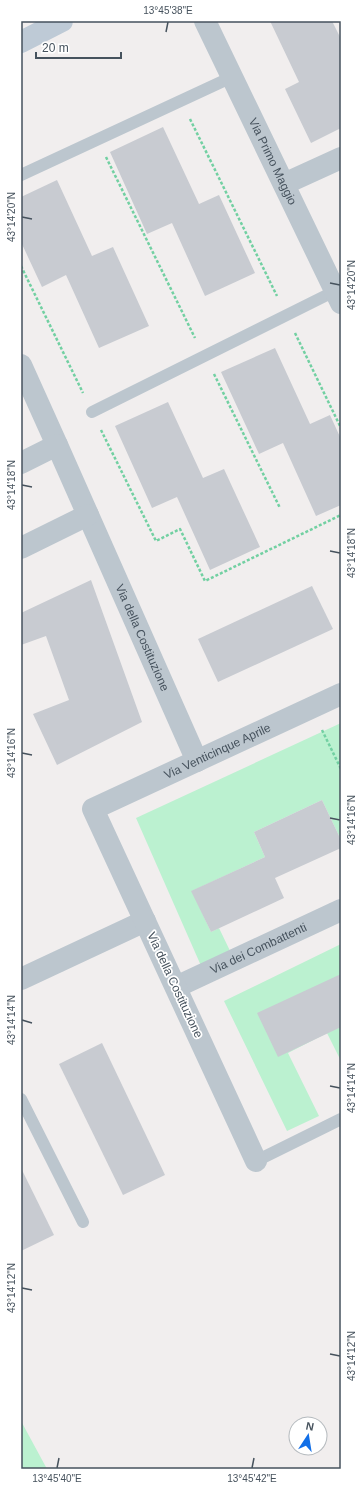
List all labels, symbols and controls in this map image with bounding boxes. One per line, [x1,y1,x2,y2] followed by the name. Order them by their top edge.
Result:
[143,5,193,16] text: 13°45'38"E
[36,34,121,60] scale bar
[42,41,69,55] text: 20 m
[246,116,300,207] street label: Via Primo Maggio
[6,192,17,242] text: 43°14'20"N
[346,260,357,310] text: 43°14'20"N
[6,460,17,510] text: 43°14'18"N
[346,528,357,578] text: 43°14'18"N
[113,582,172,694] street label: Via della Costituzione
[162,720,273,782] street label: Via Venticinque Aprile
[6,728,17,778] text: 43°14'16"N
[346,795,357,845] text: 43°14'16"N
[208,920,309,977] street label: Via dei Combattenti
[144,930,206,1040] street label: Via della Costituzione
[6,995,17,1045] text: 43°14'14"N
[346,1063,357,1113] text: 43°14'14"N
[6,1263,17,1313] text: 43°14'12"N
[346,1331,357,1381] text: 43°14'12"N
[288,1416,328,1456] north arrow
[305,1420,315,1433] text: N
[32,1473,82,1484] text: 13°45'40"E
[227,1473,277,1484] text: 13°45'42"E

